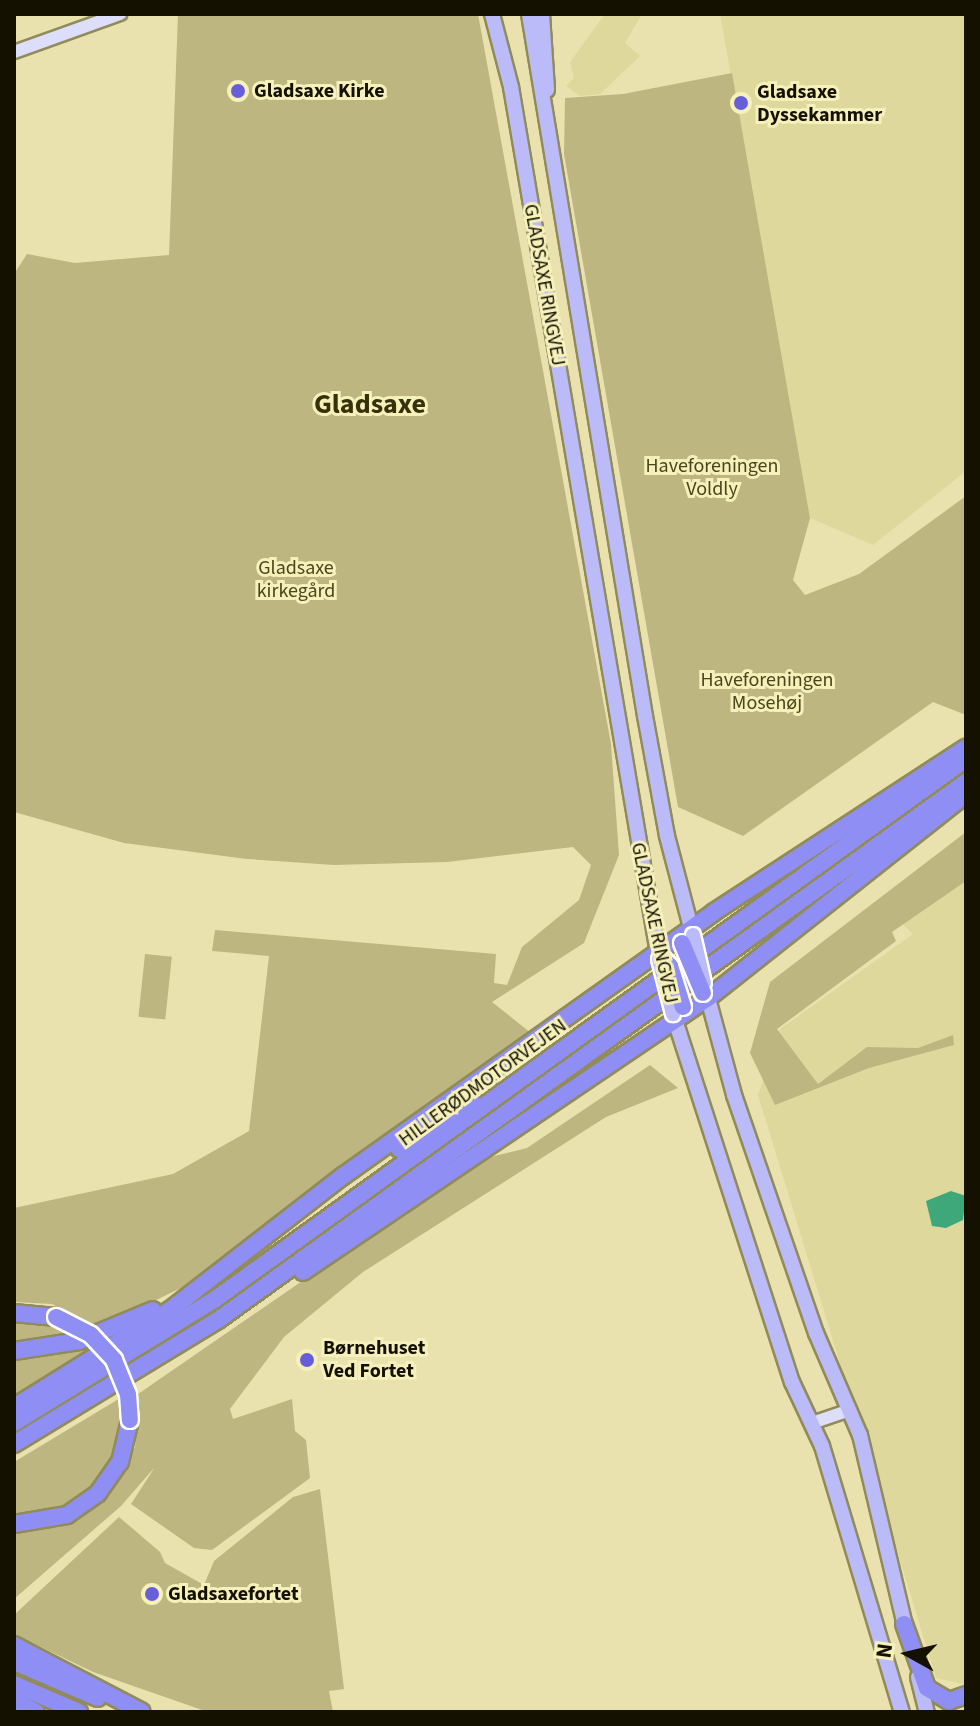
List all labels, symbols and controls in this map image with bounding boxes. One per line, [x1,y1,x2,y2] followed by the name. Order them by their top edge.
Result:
[254,79,385,103] place label: Gladsaxe Kirke
[757,80,882,127] place label: Gladsaxe Dyssekammer
[229,82,247,100] marker: Gladsaxe Kirke
[732,94,750,112] marker: Gladsaxe Dyssekammer
[518,202,570,368] street label: GLADSAXE RINGVEJ
[314,387,426,421] district label: Gladsaxe
[646,455,778,502] park label: Haveforeningen Voldly
[257,556,335,603] park label: Gladsaxe kirkegård
[701,669,833,716] park label: Haveforeningen Mosehøj
[625,840,683,1006] street label: GLADSAXE RINGVEJ
[394,1014,572,1152] street label: HILLERØDMOTORVEJEN
[323,1336,425,1383] place label: Børnehuset Ved Fortet
[298,1351,316,1369] marker: Børnehuset Ved Fortet
[168,1582,299,1606] place label: Gladsaxefortet
[143,1585,161,1603] marker: Gladsaxefortet
[868,1614,948,1694] north arrow
[867,1641,901,1660] text: N

